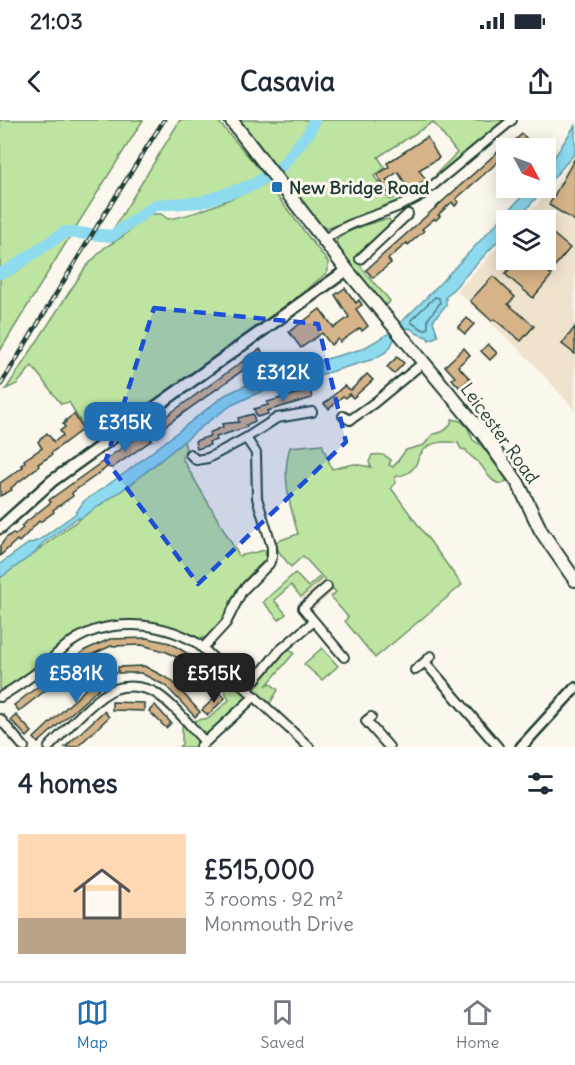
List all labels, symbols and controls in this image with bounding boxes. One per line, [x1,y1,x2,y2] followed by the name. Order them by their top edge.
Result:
[30,7,83,35] text: 21:03
[240,64,335,98] text: Casavia
[18,65,51,98] icon: back
[524,65,557,98] icon: share
[496,138,556,198] north arrow
[496,138,556,270] map controls
[289,176,430,199] place label: New Bridge Road
[270,180,284,194] marker: New Bridge Road
[496,210,556,270] button: layers
[241,352,325,403] pin: £312K
[256,359,310,384] text: £312K
[456,378,545,488] street label: Leicester Road
[83,402,167,453] pin: £315K
[98,409,152,434] text: £315K
[34,653,118,704] pin: £581K
[172,653,256,704] pin: £515K
[49,660,103,685] text: £581K
[187,660,241,685] text: £515K
[18,767,117,800] text: 4 homes
[524,767,557,800] icon: filters
[204,853,315,886] text: £515,000
[66,858,138,930] icon: home
[204,886,343,911] text: 3 rooms · 92 m²
[204,911,354,936] text: Monmouth Drive
[76,996,109,1052] tab: Map
[261,996,304,1052] tab: Saved
[456,996,499,1052] tab: Home

